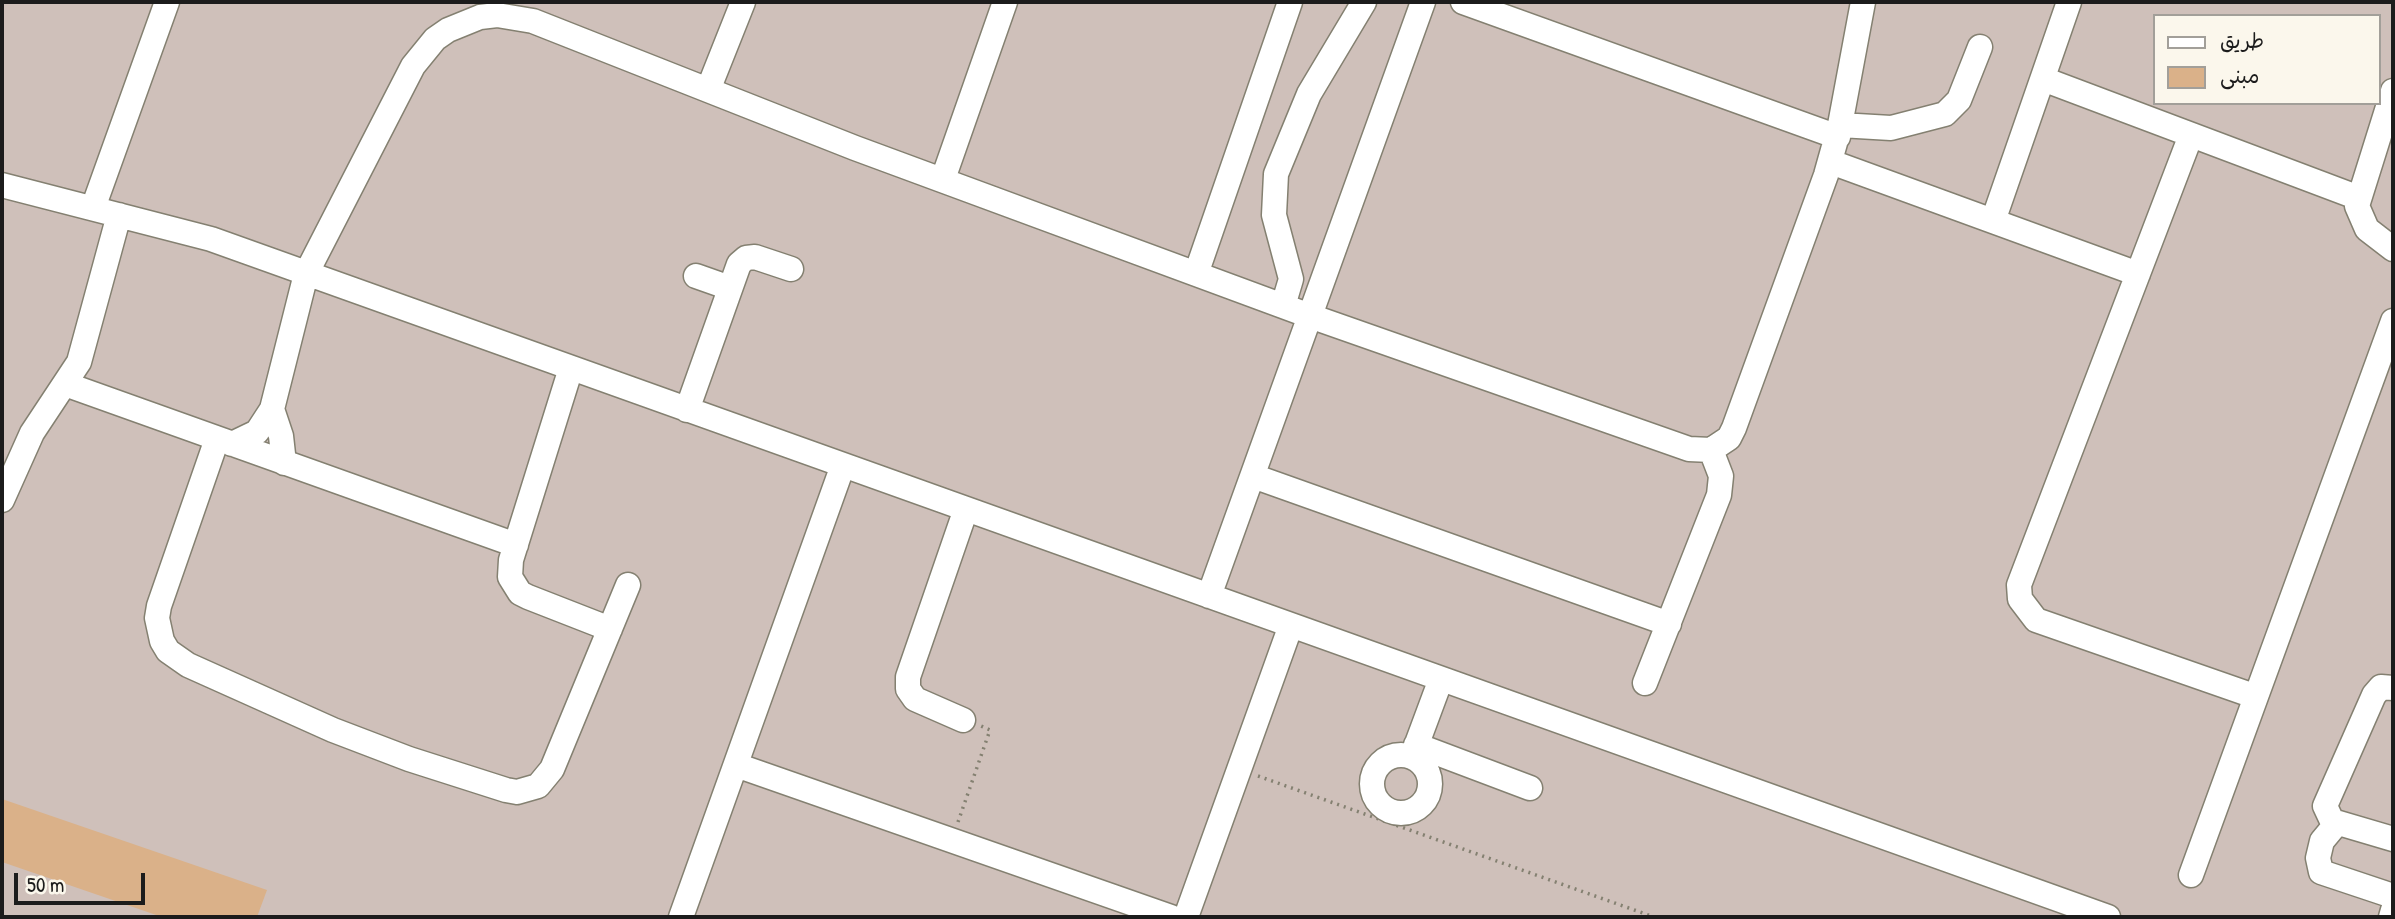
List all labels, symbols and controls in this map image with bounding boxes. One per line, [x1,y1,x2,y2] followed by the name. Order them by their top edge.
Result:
[2154,14,2381,105] legend
[2220,26,2264,55] text: طريق
[2220,61,2259,90] text: مبنى
[18,860,149,904] scale bar
[27,870,64,899] text: 50 m

